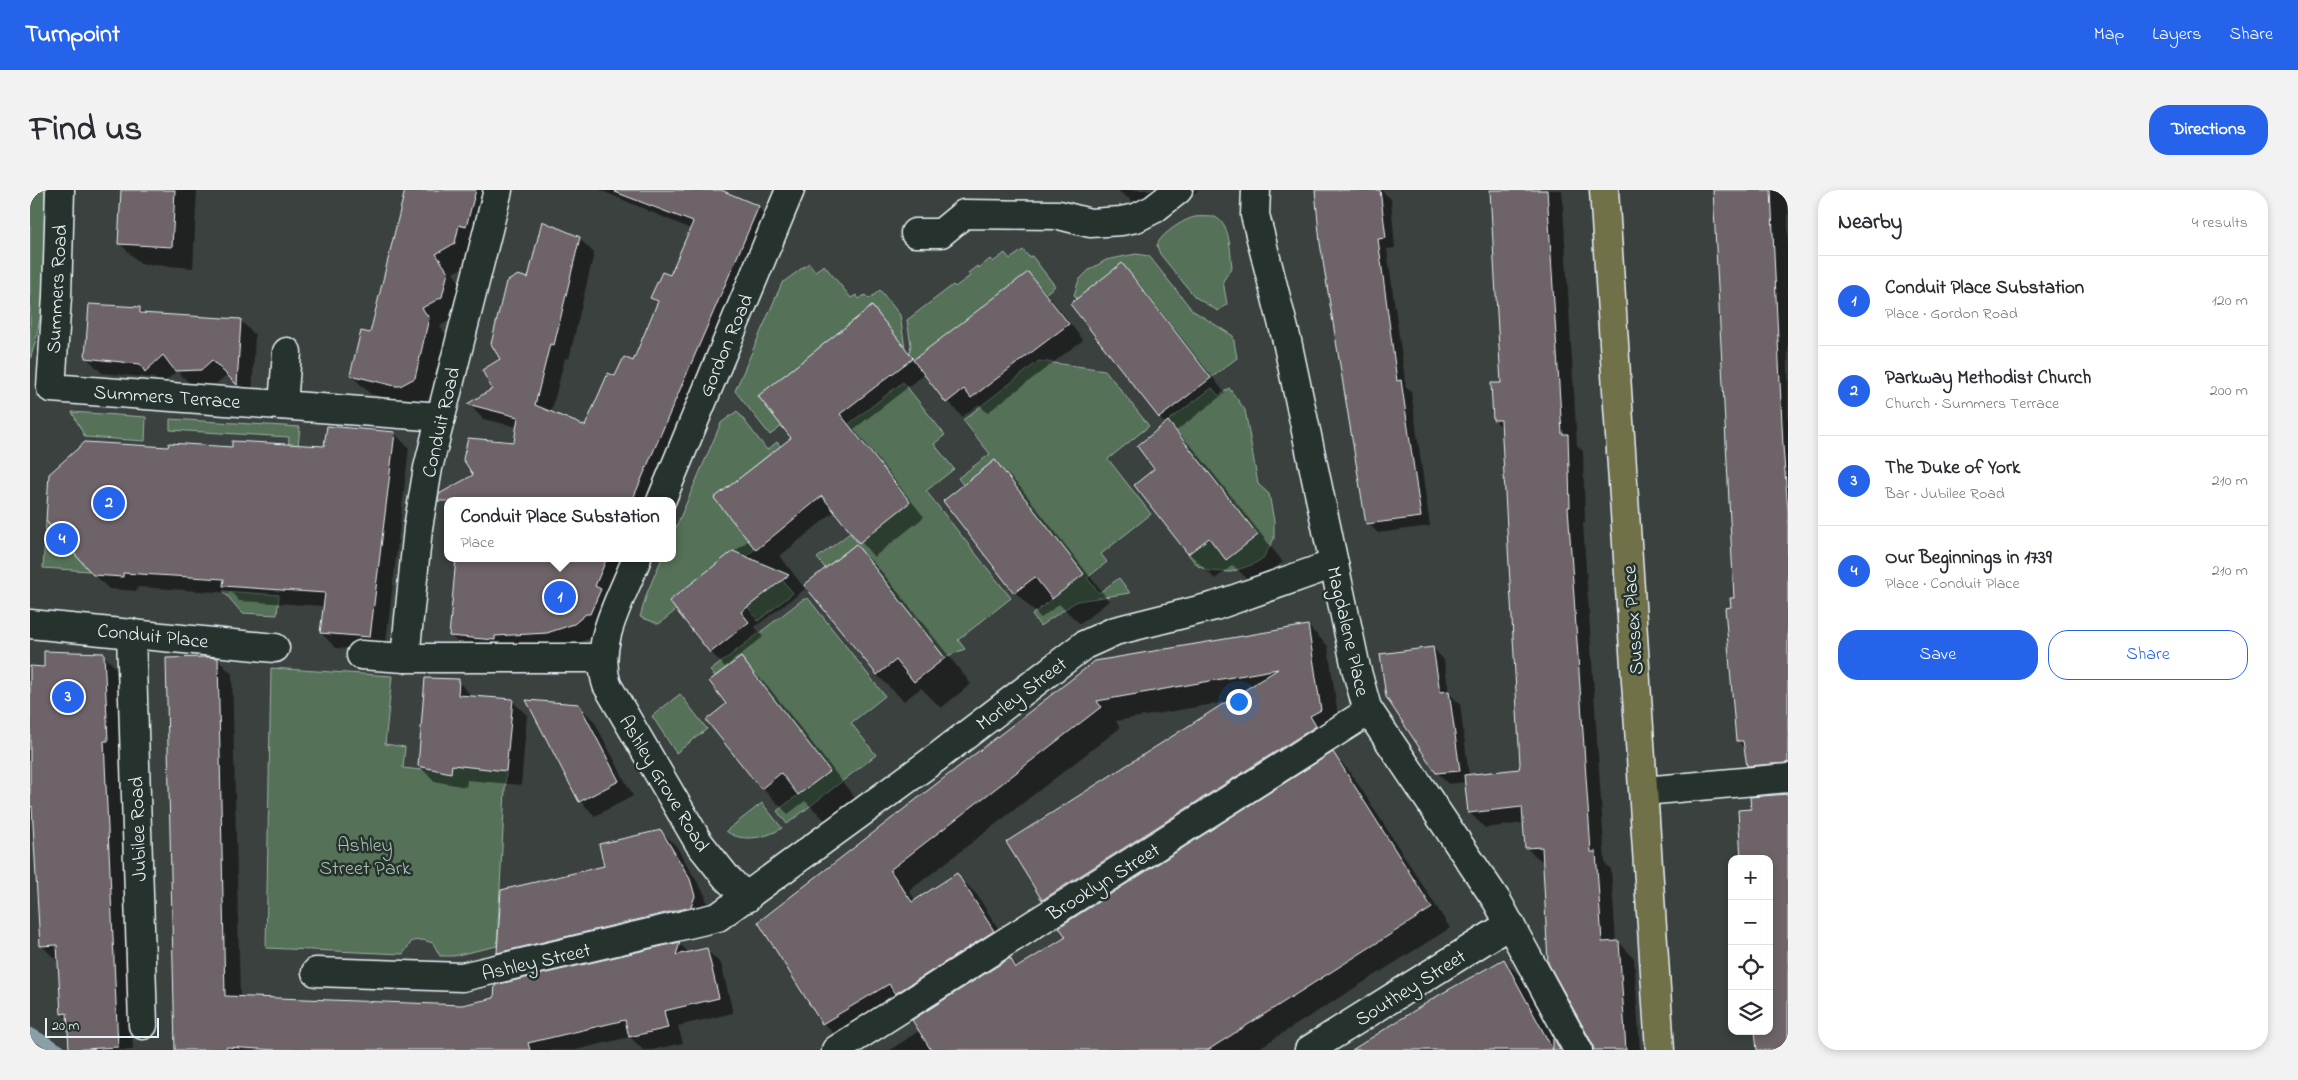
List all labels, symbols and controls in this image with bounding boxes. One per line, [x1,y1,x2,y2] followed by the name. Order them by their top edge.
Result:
[25,18,120,53] text: Turnpoint
[2094,22,2124,48] text: Map
[2152,22,2202,48] text: Layers
[2230,22,2273,48] text: Share
[30,105,142,156] text: Find us
[2149,105,2268,155] button: Directions
[1838,208,1902,238] text: Nearby
[2192,211,2248,235] text: 4 results
[41,224,76,354] street label: Summers Road
[1885,275,2084,302] text: Conduit Place Substation
[1851,289,1857,313] text: 1
[2212,289,2248,313] text: 120 m
[693,290,762,402] street label: Gordon Road
[1885,302,2018,326] text: Place · Gordon Road
[416,364,469,481] street label: Conduit Road
[1885,365,2091,392] text: Parkway Methodist Church
[92,379,241,418] street label: Summers Terrace
[1850,379,1858,403] text: 2
[2210,379,2248,403] text: 200 m
[1885,392,2059,416] text: Church · Summers Terrace
[1885,455,2020,482] text: The Duke of York
[1851,469,1857,493] text: 3
[2212,469,2248,493] text: 210 m
[1885,482,2005,506] text: Bar · Jubilee Road
[93,484,125,522] pin: 2
[444,497,676,562] popup
[460,504,660,531] text: Conduit Place Substation
[46,520,78,558] pin: 4
[460,531,494,555] text: Place
[1885,545,2052,572] text: Our Beginnings in 1739
[1851,559,1857,583] text: 4
[2212,559,2248,583] text: 210 m
[1317,564,1376,700] street label: Magdalene Place
[1616,564,1653,676] street label: Sussex Place
[1885,572,2020,596] text: Place · Conduit Place
[544,578,576,616] pin: 1
[96,617,210,658] street label: Conduit Place
[1838,630,2038,680] button: Save
[2048,630,2248,680] button: Share
[971,651,1074,739] street label: Morley Street
[52,678,84,716] pin: 3
[1226,689,1252,715] your location
[610,710,715,858] street label: Ashley Grove Road
[123,776,156,882] street label: Jubilee Road
[319,832,411,884] park label: Ashley Street Park
[1041,837,1167,930] street label: Brooklyn Street
[1728,855,1773,1035] map controls
[1728,855,1773,900] button: +
[1728,900,1773,945] button: −
[479,937,594,990] street label: Ashley Street
[1350,943,1473,1035] street label: Southey Street
[1728,945,1773,990] button: locate
[1728,990,1773,1035] button: layers
[45,1015,159,1038] scale bar
[52,1016,79,1037] text: 20 m

